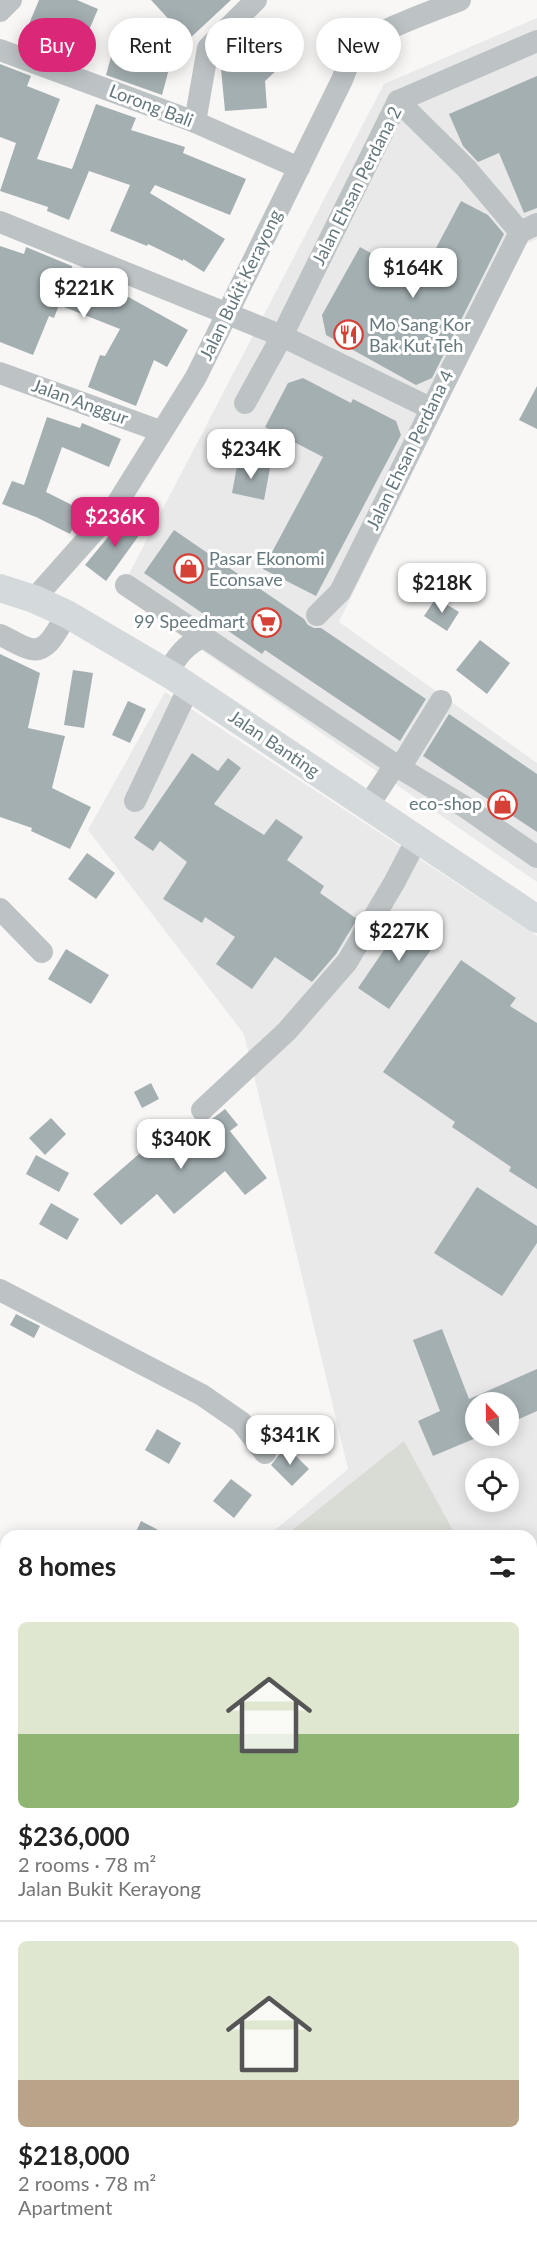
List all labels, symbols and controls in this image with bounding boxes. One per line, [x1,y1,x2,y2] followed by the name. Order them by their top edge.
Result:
[18,18,96,72] chip: Buy
[108,18,193,72] chip: Rent
[205,18,304,72] chip: Filters
[316,18,401,72] chip: New
[106,79,196,131] street label: Lorong Bali
[307,103,406,268] street label: Jalan Ehsan Perdana 2
[194,206,286,363] street label: Jalan Bukit Kerayong
[371,248,455,299] pin: $164K
[383,255,443,279] text: $164K
[42,268,126,319] pin: $221K
[54,275,114,299] text: $221K
[369,313,471,356] place label: Mo Sang Kor Bak Kut Teh
[332,319,364,351] restaurant icon: Mo Sang Kor Bak Kut Teh
[361,366,457,533] street label: Jalan Ehsan Perdana 4
[29,373,132,429] street label: Jalan Anggur
[209,429,293,480] pin: $234K
[221,436,281,460] text: $234K
[73,497,157,548] pin: $236K
[85,504,145,528] text: $236K
[209,547,325,590] place label: Pasar Ekonomi Econsave
[172,553,204,585] shop icon: Pasar Ekonomi Econsave
[400,563,484,614] pin: $218K
[412,570,472,594] text: $218K
[250,606,282,638] supermarket icon: 99 Speedmart
[134,610,246,632] place label: 99 Speedmart
[225,705,324,782] street label: Jalan Banting
[487,788,519,820] shop icon: eco-shop
[409,792,482,814] place label: eco-shop
[357,911,441,962] pin: $227K
[369,918,429,942] text: $227K
[139,1119,223,1170] pin: $340K
[151,1126,211,1150] text: $340K
[465,1392,519,1446] north arrow
[465,1392,519,1512] map controls
[248,1415,332,1466] pin: $341K
[260,1422,320,1446] text: $341K
[465,1458,519,1512] button: locate
[18,1550,116,1582] text: 8 homes
[486,1550,519,1583] icon: filters
[215,1661,323,1769] icon: home
[18,1820,130,1852] text: $236,000
[18,1852,156,1876] text: 2 rooms · 78 m²
[18,1876,201,1900] text: Jalan Bukit Kerayong
[215,1980,323,2088] icon: home
[18,2139,130,2171] text: $218,000
[18,2171,156,2195] text: 2 rooms · 78 m²
[18,2195,112,2219] text: Apartment

